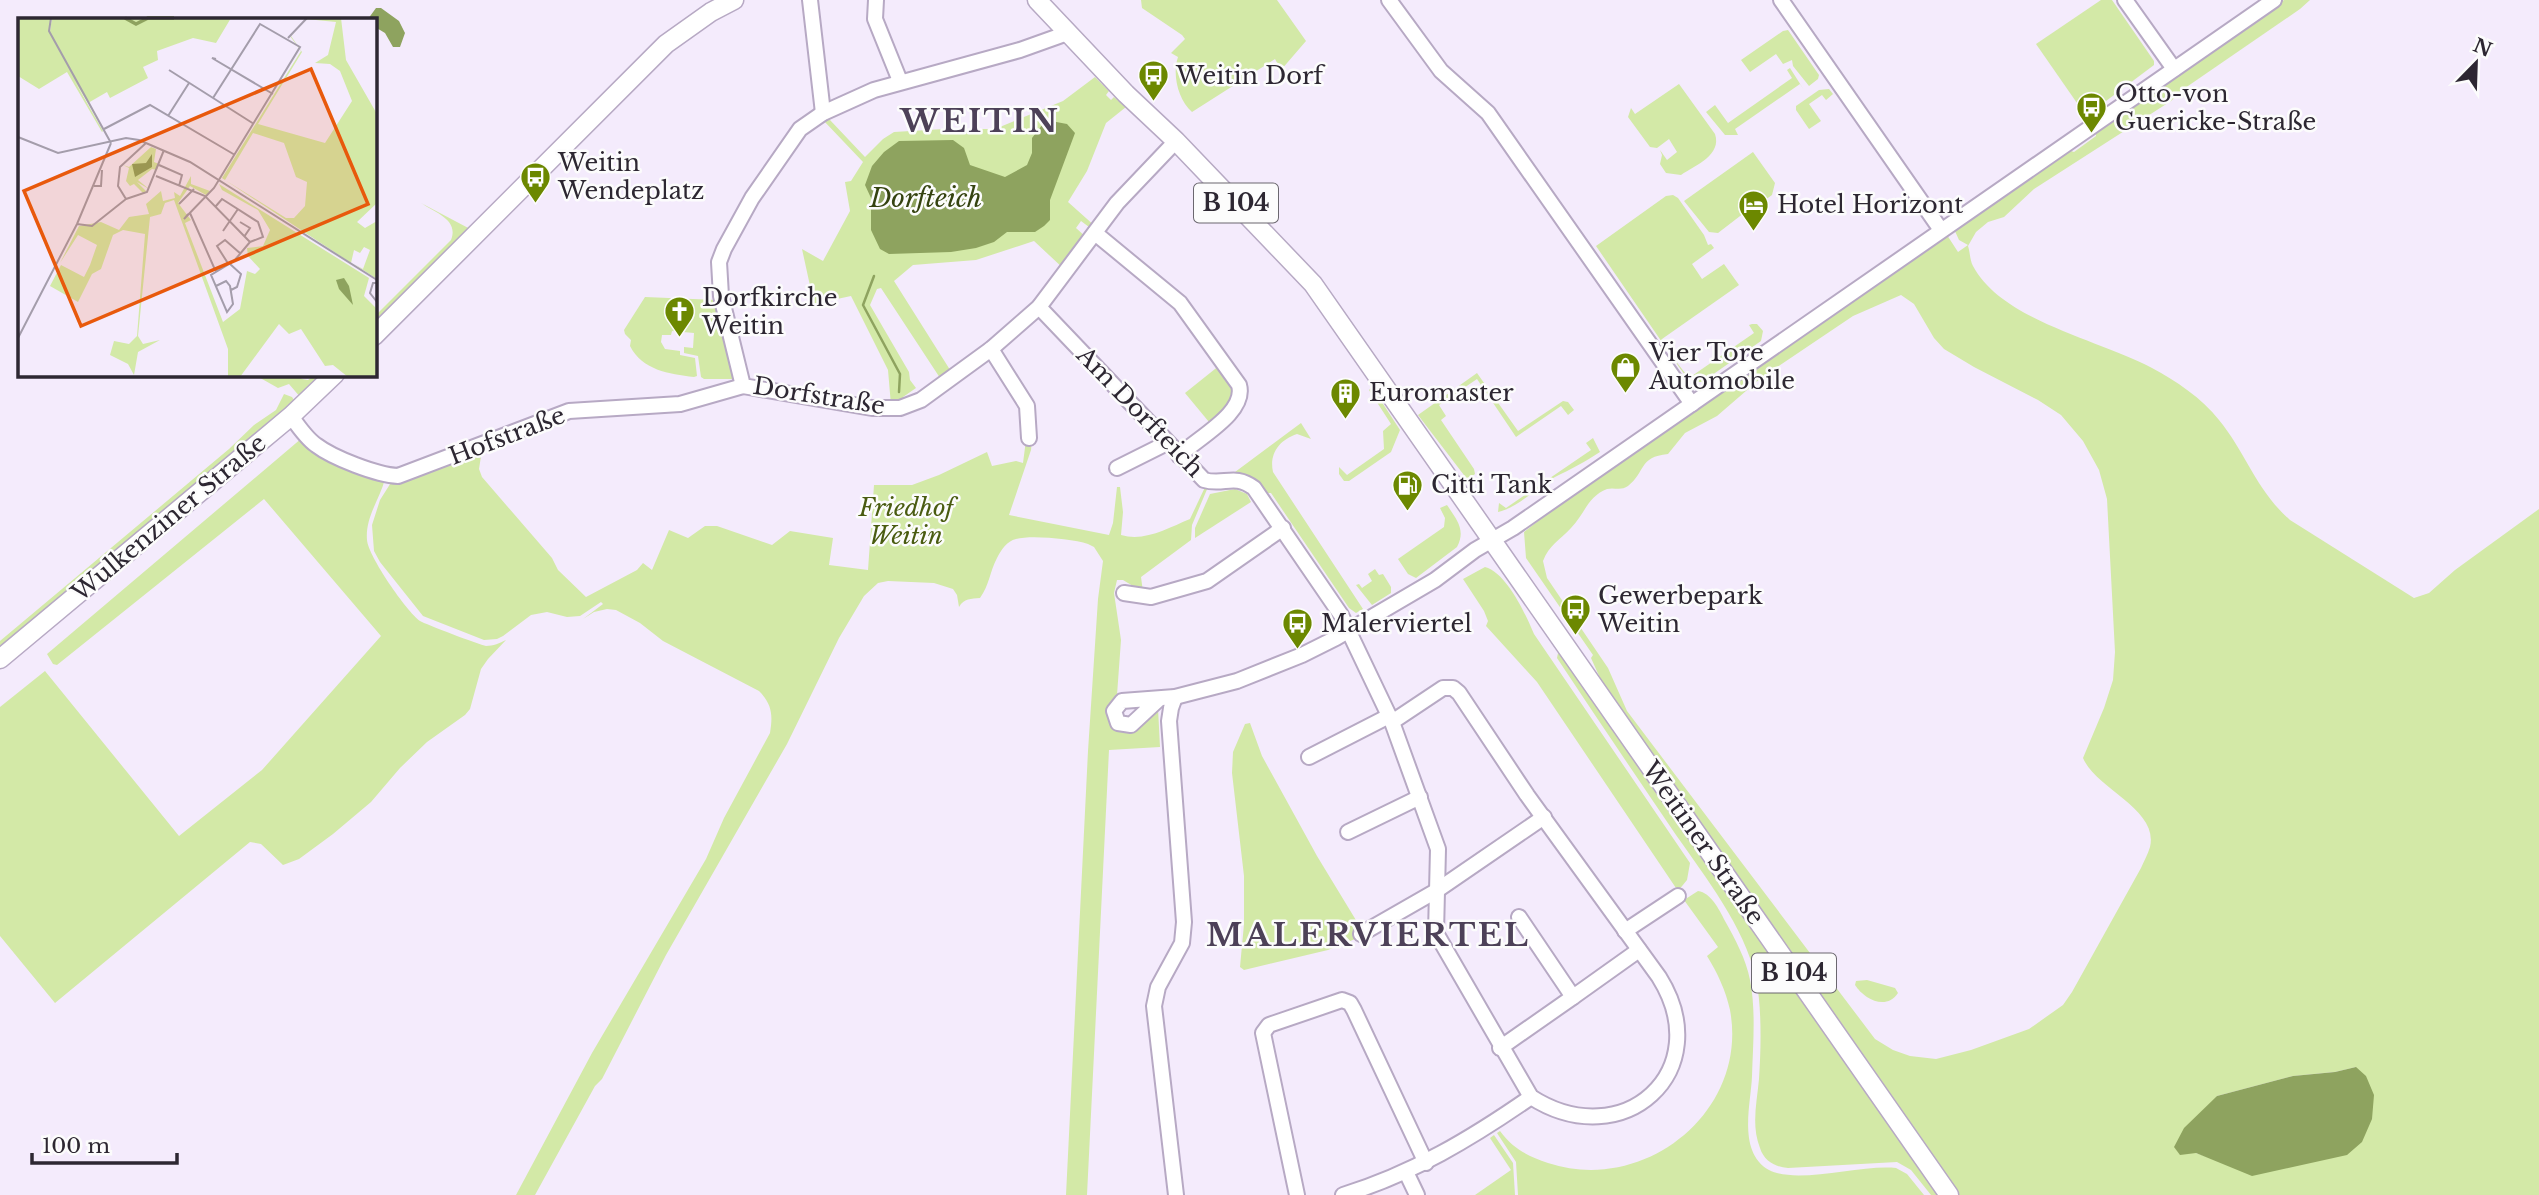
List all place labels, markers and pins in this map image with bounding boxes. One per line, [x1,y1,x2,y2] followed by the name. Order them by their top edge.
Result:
[1136,59,1170,103] bus stop icon: Weitin Dorf
[1175,61,1326,90] place label: Weitin Dorf
[2115,79,2316,136] place label: Otto-von Guericke-Straße
[2075,91,2109,135] bus stop icon: Otto-von Guericke-Straße
[557,148,704,205] place label: Weitin Wendeplatz
[518,160,552,204] bus stop icon: Weitin Wendeplatz
[1737,188,1771,232] hotel icon: Hotel Horizont
[1777,190,1963,219] place label: Hotel Horizont
[701,283,838,340] place label: Dorfkirche Weitin
[662,295,696,339] church icon: Dorfkirche Weitin
[1648,338,1795,395] place label: Vier Tore Automobile
[1609,350,1643,394] shop icon: Vier Tore Automobile
[1329,376,1363,420] building icon: Euromaster
[1369,378,1514,407] place label: Euromaster
[1391,468,1425,512] fuel station icon: Citti Tank
[1431,470,1553,499] place label: Citti Tank
[1597,581,1763,638] place label: Gewerbepark Weitin
[1558,593,1592,637] bus stop icon: Gewerbepark Weitin
[1281,607,1315,651] bus stop icon: Malerviertel
[1321,609,1472,638] place label: Malerviertel

